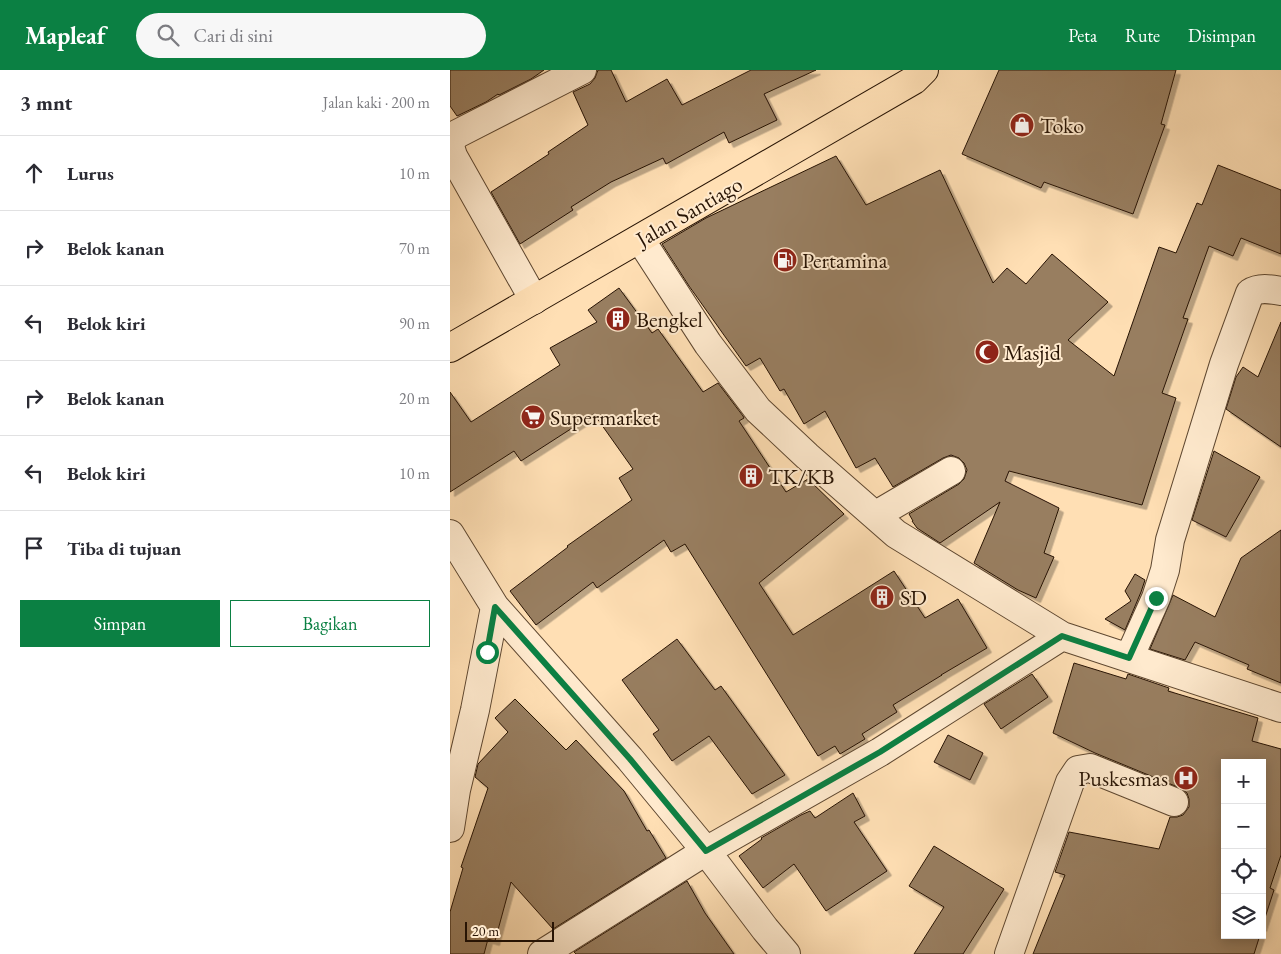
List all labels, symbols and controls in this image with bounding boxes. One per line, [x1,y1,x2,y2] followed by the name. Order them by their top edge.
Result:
[136,13,486,58] search box
[25,20,106,51] text: Mapleaf
[154,21,182,49] icon: search
[194,23,273,48] text: Cari di sini
[1068,24,1097,47] text: Peta
[1125,24,1160,47] text: Rute
[1188,24,1256,47] text: Disimpan
[20,89,72,116] text: 3 mnt
[323,92,430,113] text: Jalan kaki · 200 m
[1040,111,1084,140] place label: Toko
[1009,112,1035,138] shop icon: Toko
[20,159,48,187] icon: ahead
[67,161,114,186] text: Lurus
[399,163,430,184] text: 10 m
[629,169,748,255] street label: Jalan Santiago
[20,234,48,262] icon: right
[67,236,165,261] text: Belok kanan
[399,238,430,259] text: 70 m
[802,246,888,275] place label: Pertamina
[772,247,798,273] fuel station icon: Pertamina
[636,305,703,334] place label: Bengkel
[605,306,631,332] building icon: Bengkel
[20,309,48,337] icon: left
[67,311,146,336] text: Belok kiri
[399,313,430,334] text: 90 m
[1004,338,1062,367] place label: Masjid
[974,339,1000,365] mosque icon: Masjid
[20,384,48,412] icon: right
[67,386,165,411] text: Belok kanan
[399,388,430,409] text: 20 m
[550,403,658,432] place label: Supermarket
[520,404,546,430] supermarket icon: Supermarket
[20,459,48,487] icon: left
[67,461,146,486] text: Belok kiri
[768,462,834,491] place label: TK/KB
[399,463,430,484] text: 10 m
[738,463,764,489] building icon: TK/KB
[20,534,48,562] icon: arrive
[67,536,181,561] text: Tiba di tujuan
[900,583,927,612] place label: SD
[869,584,895,610] building icon: SD
[1145,587,1168,610] route end
[20,600,220,647] button: Simpan
[230,600,430,647] button: Bagikan
[476,641,499,664] route start
[1221,759,1266,939] map controls
[1221,759,1266,804] button: +
[1078,764,1168,793] place label: Puskesmas
[1173,765,1199,791] hospital icon: Puskesmas
[1221,804,1266,849] button: −
[1221,849,1266,894] button: locate
[1221,894,1266,939] button: layers
[465,919,554,942] scale bar
[472,922,499,940] text: 20 m

